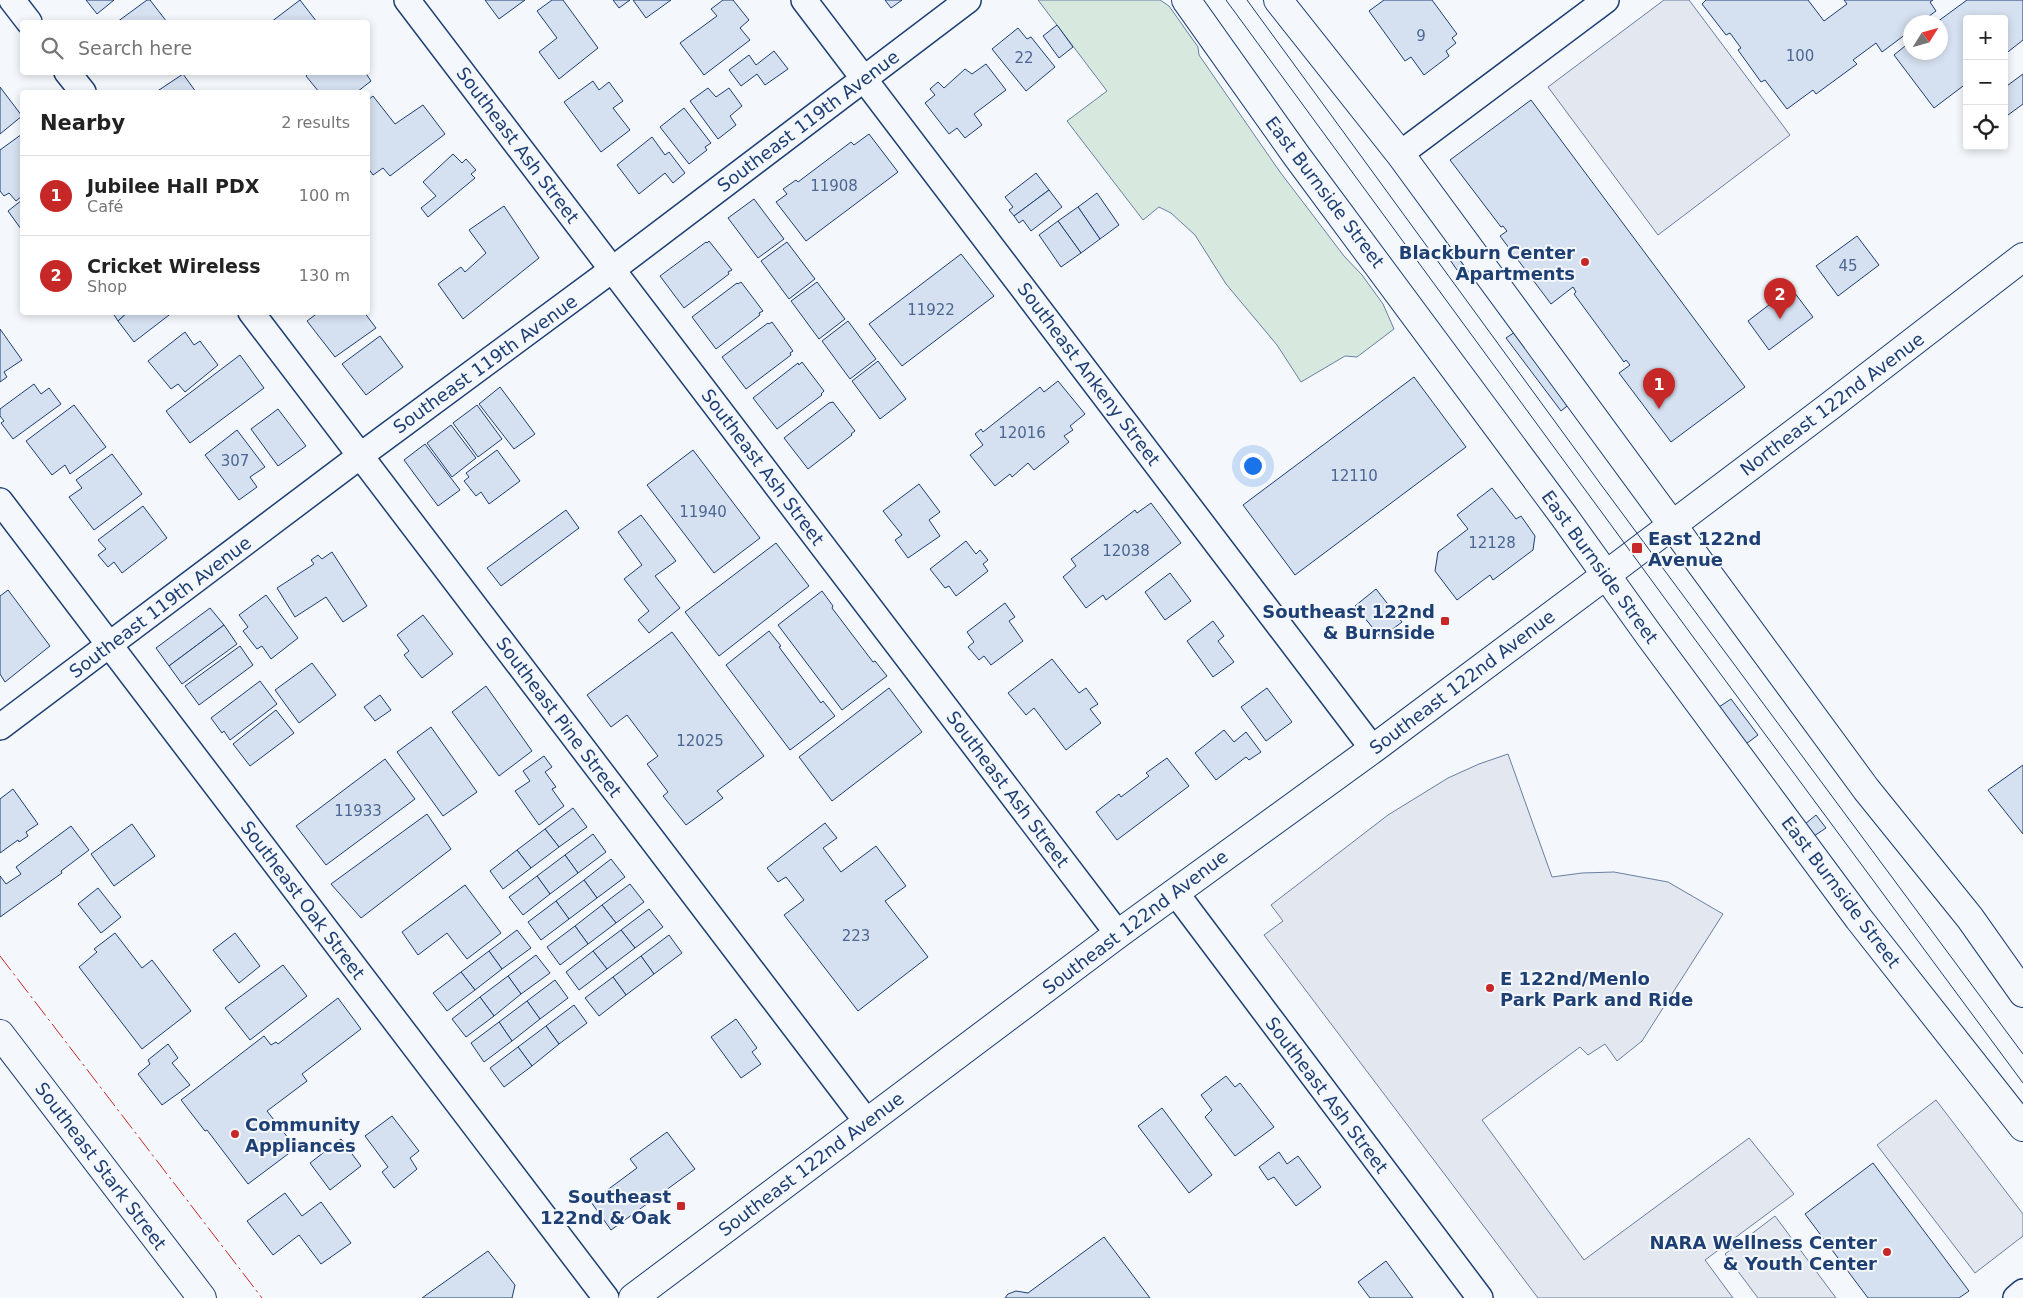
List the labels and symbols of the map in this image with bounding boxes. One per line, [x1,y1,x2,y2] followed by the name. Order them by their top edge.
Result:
[1903,15,1948,60] north arrow
[1416,27,1426,45] house number: 9
[713,46,903,196] street label: Southeast 119th Avenue
[1786,47,1814,65] house number: 100
[1014,49,1034,67] house number: 22
[452,63,584,227] street label: Southeast Ash Street
[1261,112,1389,272] street label: East Burnside Street
[810,177,858,195] house number: 11908
[1399,242,1575,284] place label: Blackburn Center Apartments
[1579,256,1591,268] marker: Blackburn Center Apartments
[1838,257,1858,275] house number: 45
[1013,278,1165,470] street label: Southeast Ankeny Street
[1764,278,1796,319] pin: 2
[389,290,581,438] street label: Southeast 119th Avenue
[907,301,955,319] house number: 11922
[1736,328,1928,480] street label: Northeast 122nd Avenue
[1643,368,1675,409] pin: 1
[697,385,829,549] street label: Southeast Ash Street
[998,424,1046,442] house number: 12016
[221,452,249,470] house number: 307
[1240,453,1266,479] your location
[1330,467,1378,485] house number: 12110
[1537,486,1663,648] street label: East Burnside Street
[679,503,727,521] house number: 11940
[1648,528,1761,570] place label: East 122nd Avenue
[65,532,255,682] street label: Southeast 119th Avenue
[1468,534,1516,552] house number: 12128
[1630,541,1644,555] marker: East 122nd Avenue
[1102,542,1150,560] house number: 12038
[1262,601,1435,643] place label: Southeast 122nd & Burnside
[1365,605,1559,759] street label: Southeast 122nd Avenue
[1439,615,1451,627] marker: Southeast 122nd & Burnside
[492,633,626,801] street label: Southeast Pine Street
[942,707,1074,871] street label: Southeast Ash Street
[676,732,724,750] house number: 12025
[334,802,382,820] house number: 11933
[1777,812,1905,972] street label: East Burnside Street
[237,817,369,983] street label: Southeast Oak Street
[1038,845,1232,999] street label: Southeast 122nd Avenue
[842,927,870,945] house number: 223
[1500,968,1693,1010] place label: E 122nd/Menlo Park Park and Ride
[1484,982,1496,994] marker: E 122nd/Menlo Park Park and Ride
[1261,1013,1393,1177] street label: Southeast Ash Street
[31,1078,171,1254] street label: Southeast Stark Street
[714,1087,908,1241] street label: Southeast 122nd Avenue
[245,1114,360,1156] place label: Community Appliances
[229,1128,241,1140] marker: Community Appliances
[540,1186,672,1228] place label: Southeast 122nd & Oak
[675,1200,687,1212] marker: Southeast 122nd & Oak
[1650,1232,1877,1274] place label: NARA Wellness Center & Youth Center
[1881,1246,1893,1258] marker: NARA Wellness Center & Youth Center

